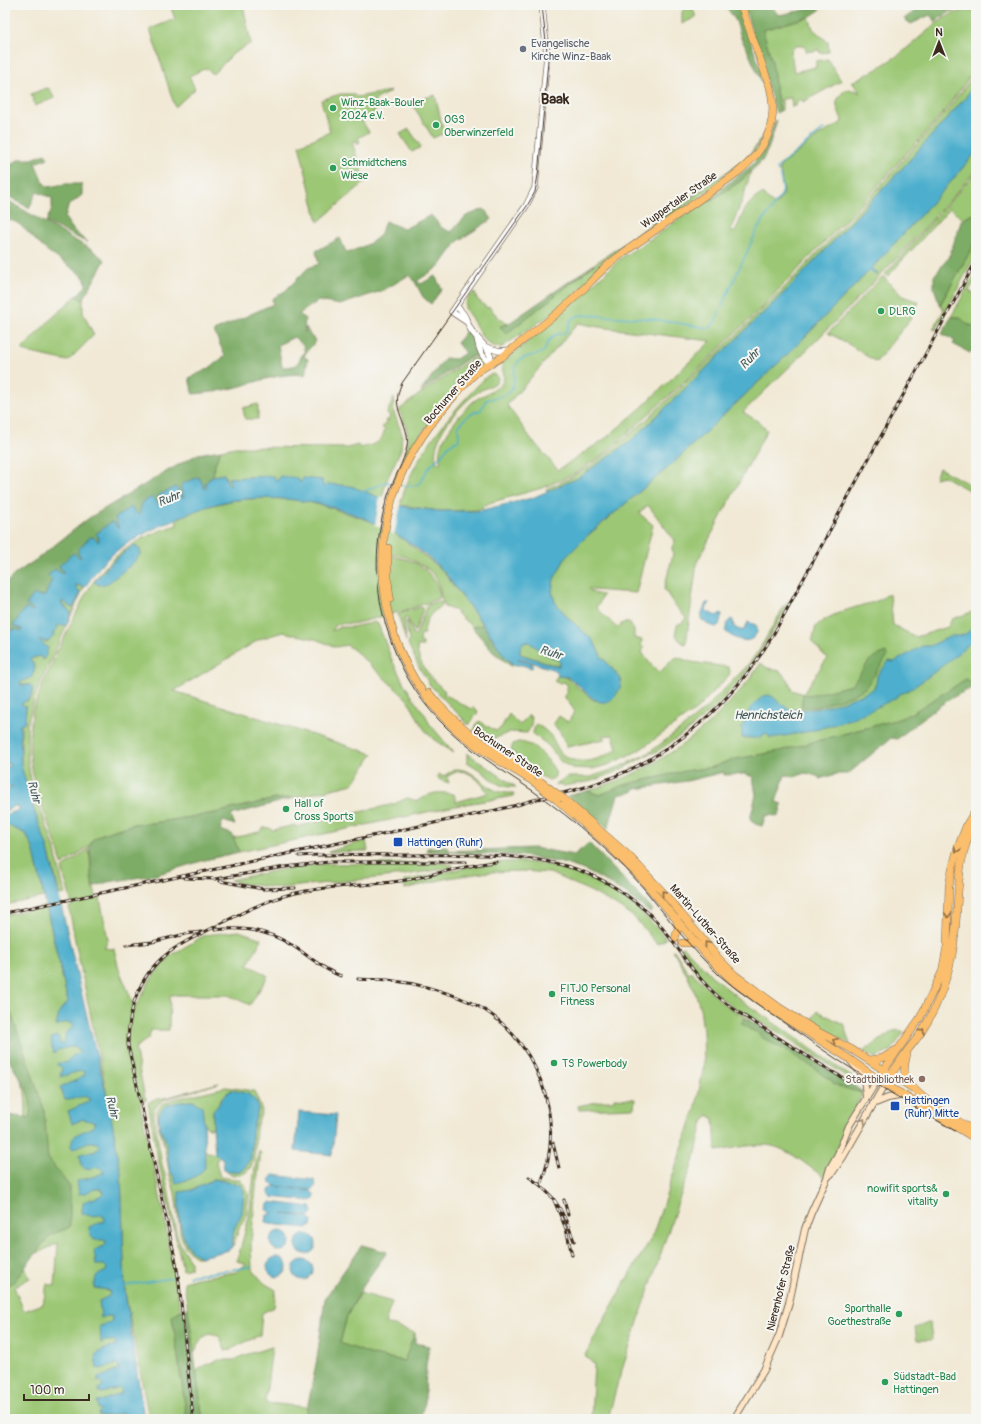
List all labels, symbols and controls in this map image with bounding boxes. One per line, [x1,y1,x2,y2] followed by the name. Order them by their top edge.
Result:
[919,22,959,62] north arrow
[935,26,943,39] text: N
[531,37,611,63] place label: Evangelische Kirche Winz-Baak
[518,44,528,54] marker: Evangelische Kirche Winz-Baak
[541,90,570,109] district label: Baak
[341,96,424,122] place label: Winz-Baak-Bouler 2024 e.V.
[328,103,338,113] marker: Winz-Baak-Bouler 2024 e.V.
[444,113,514,139] place label: OGS Oberwinzerfeld
[431,120,441,130] marker: OGS Oberwinzerfeld
[341,156,407,182] place label: Schmidtchens Wiese
[328,163,338,173] marker: Schmidtchens Wiese
[638,169,720,231] street label: Wuppertaler Straße
[889,305,916,318] place label: DLRG
[876,306,886,316] marker: DLRG
[737,344,765,372] water label: Ruhr
[422,357,485,427] street label: Bochumer Straße
[156,487,184,510] water label: Ruhr
[538,642,566,664] water label: Ruhr
[734,708,803,723] water label: Henrichsteich
[471,724,546,780] street label: Bochumer Straße
[24,779,45,807] water label: Ruhr
[294,797,353,823] place label: Hall of Cross Sports
[281,804,291,814] marker: Hall of Cross Sports
[392,836,404,848] marker: Hattingen (Ruhr)
[407,836,483,849] place label: Hattingen (Ruhr)
[953,846,962,853] one-way arrow
[667,882,743,967] street label: Martin-Luther-Straße
[661,890,669,898] one-way arrow
[944,912,952,918] one-way arrow
[704,941,711,949] one-way arrow
[560,982,631,1008] place label: FITJO Personal Fitness
[547,989,557,999] marker: FITJO Personal Fitness
[917,1028,924,1035] one-way arrow
[832,1038,839,1046] one-way arrow
[562,1057,627,1070] place label: TS Powerbody
[549,1058,559,1068] marker: TS Powerbody
[845,1073,914,1086] place label: Stadtbibliothek
[917,1074,927,1084] marker: Stadtbibliothek
[102,1094,122,1122] water label: Ruhr
[904,1094,959,1120] place label: Hattingen (Ruhr) Mitte
[889,1100,901,1112] marker: Hattingen (Ruhr) Mitte
[858,1118,866,1125] one-way arrow
[867,1182,938,1208] place label: nowifit sports& vitality
[941,1189,951,1199] marker: nowifit sports& vitality
[764,1243,798,1332] street label: Nierenhofer Straße
[828,1302,892,1328] place label: Sporthalle Goethestraße
[894,1309,904,1319] marker: Sporthalle Goethestraße
[893,1370,956,1396] place label: Südstadt-Bad Hattingen
[24,1376,89,1402] scale bar
[880,1377,890,1387] marker: Südstadt-Bad Hattingen
[30,1383,65,1398] text: 100 m

